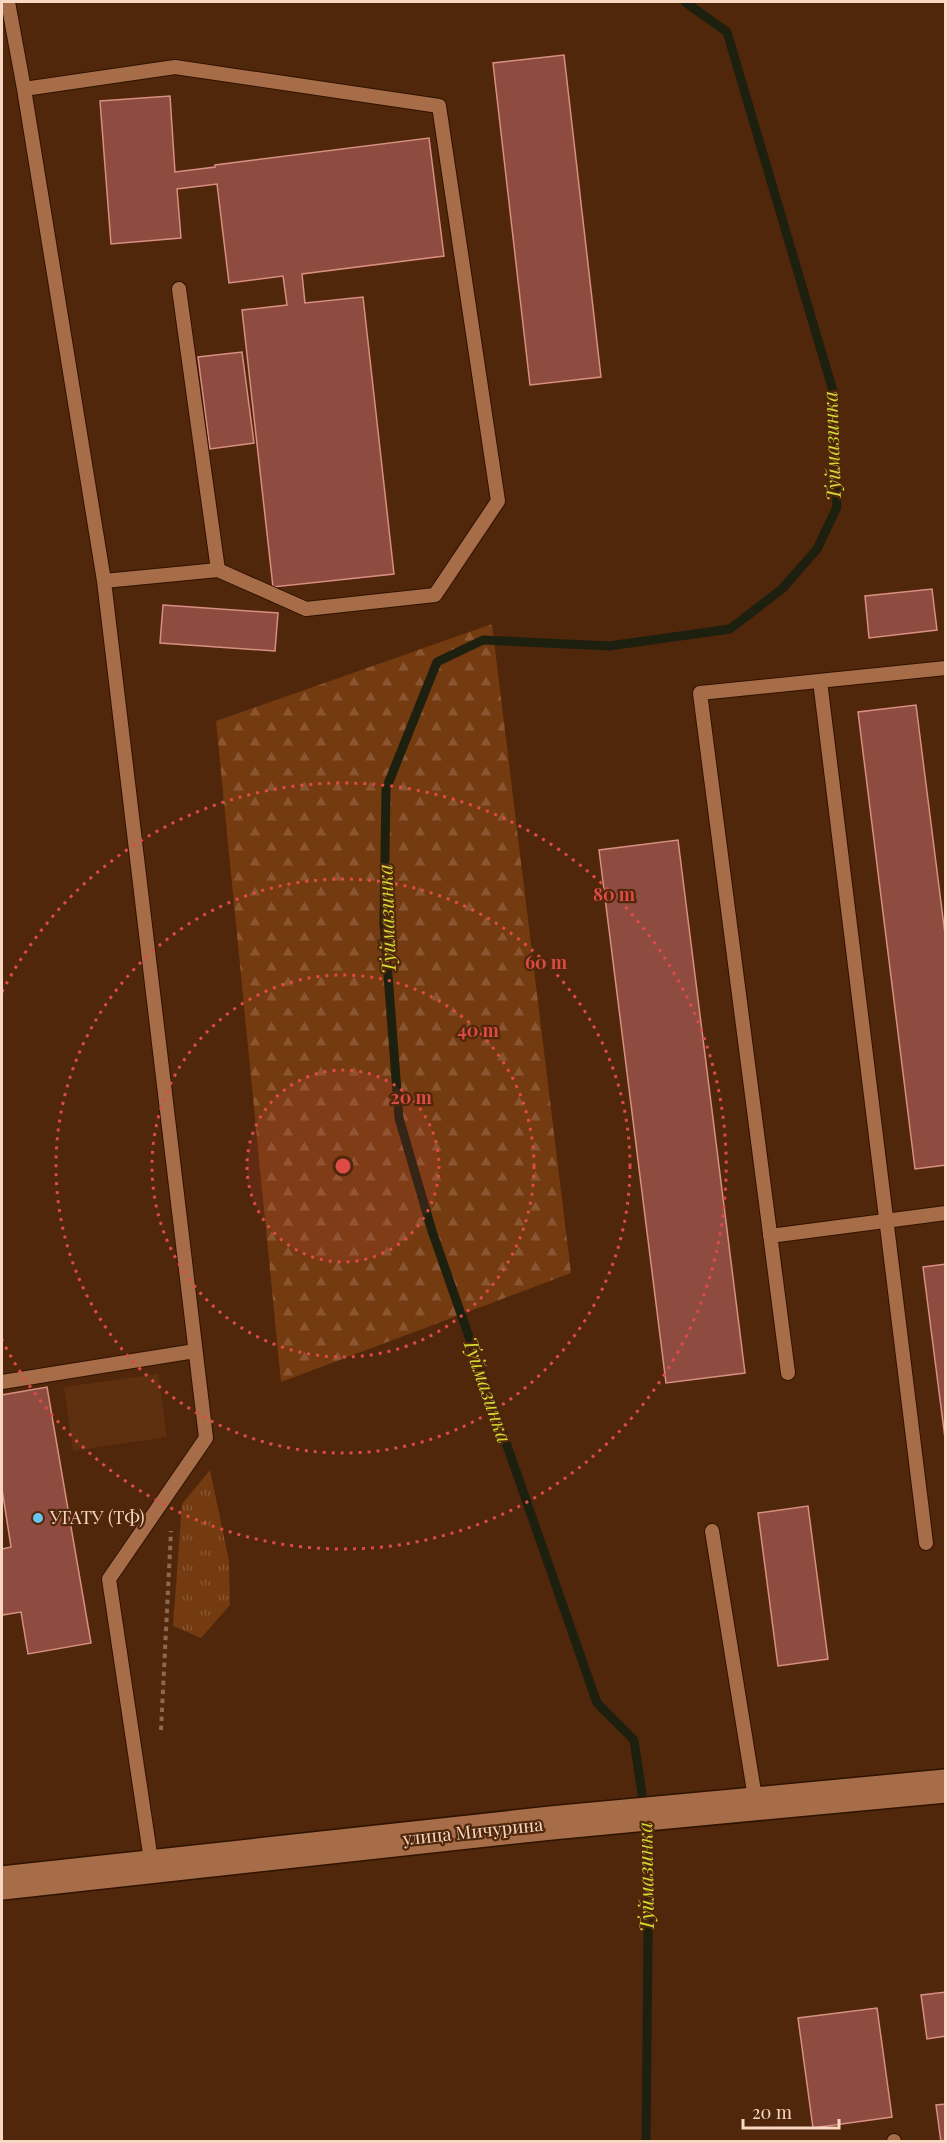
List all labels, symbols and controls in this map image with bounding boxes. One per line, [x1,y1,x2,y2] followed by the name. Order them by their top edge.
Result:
[815,391,846,502] water label: Туймазинка
[370,864,401,975] water label: Туймазинка
[593,882,636,906] text: 80 m
[525,950,568,974] text: 60 m
[457,1018,500,1042] text: 40 m
[390,1085,432,1109] text: 20 m
[333,1156,353,1176] centre of rings
[458,1333,519,1446] water label: Туймазинка
[49,1505,145,1529] place label: УГАТУ (ТФ)
[31,1511,45,1525] marker: УГАТУ (ТФ)
[401,1812,544,1850] street label: улица Мичурина
[630,1822,659,1932] water label: Туймазинка
[743,2092,839,2130] scale bar
[752,2100,792,2124] text: 20 m

